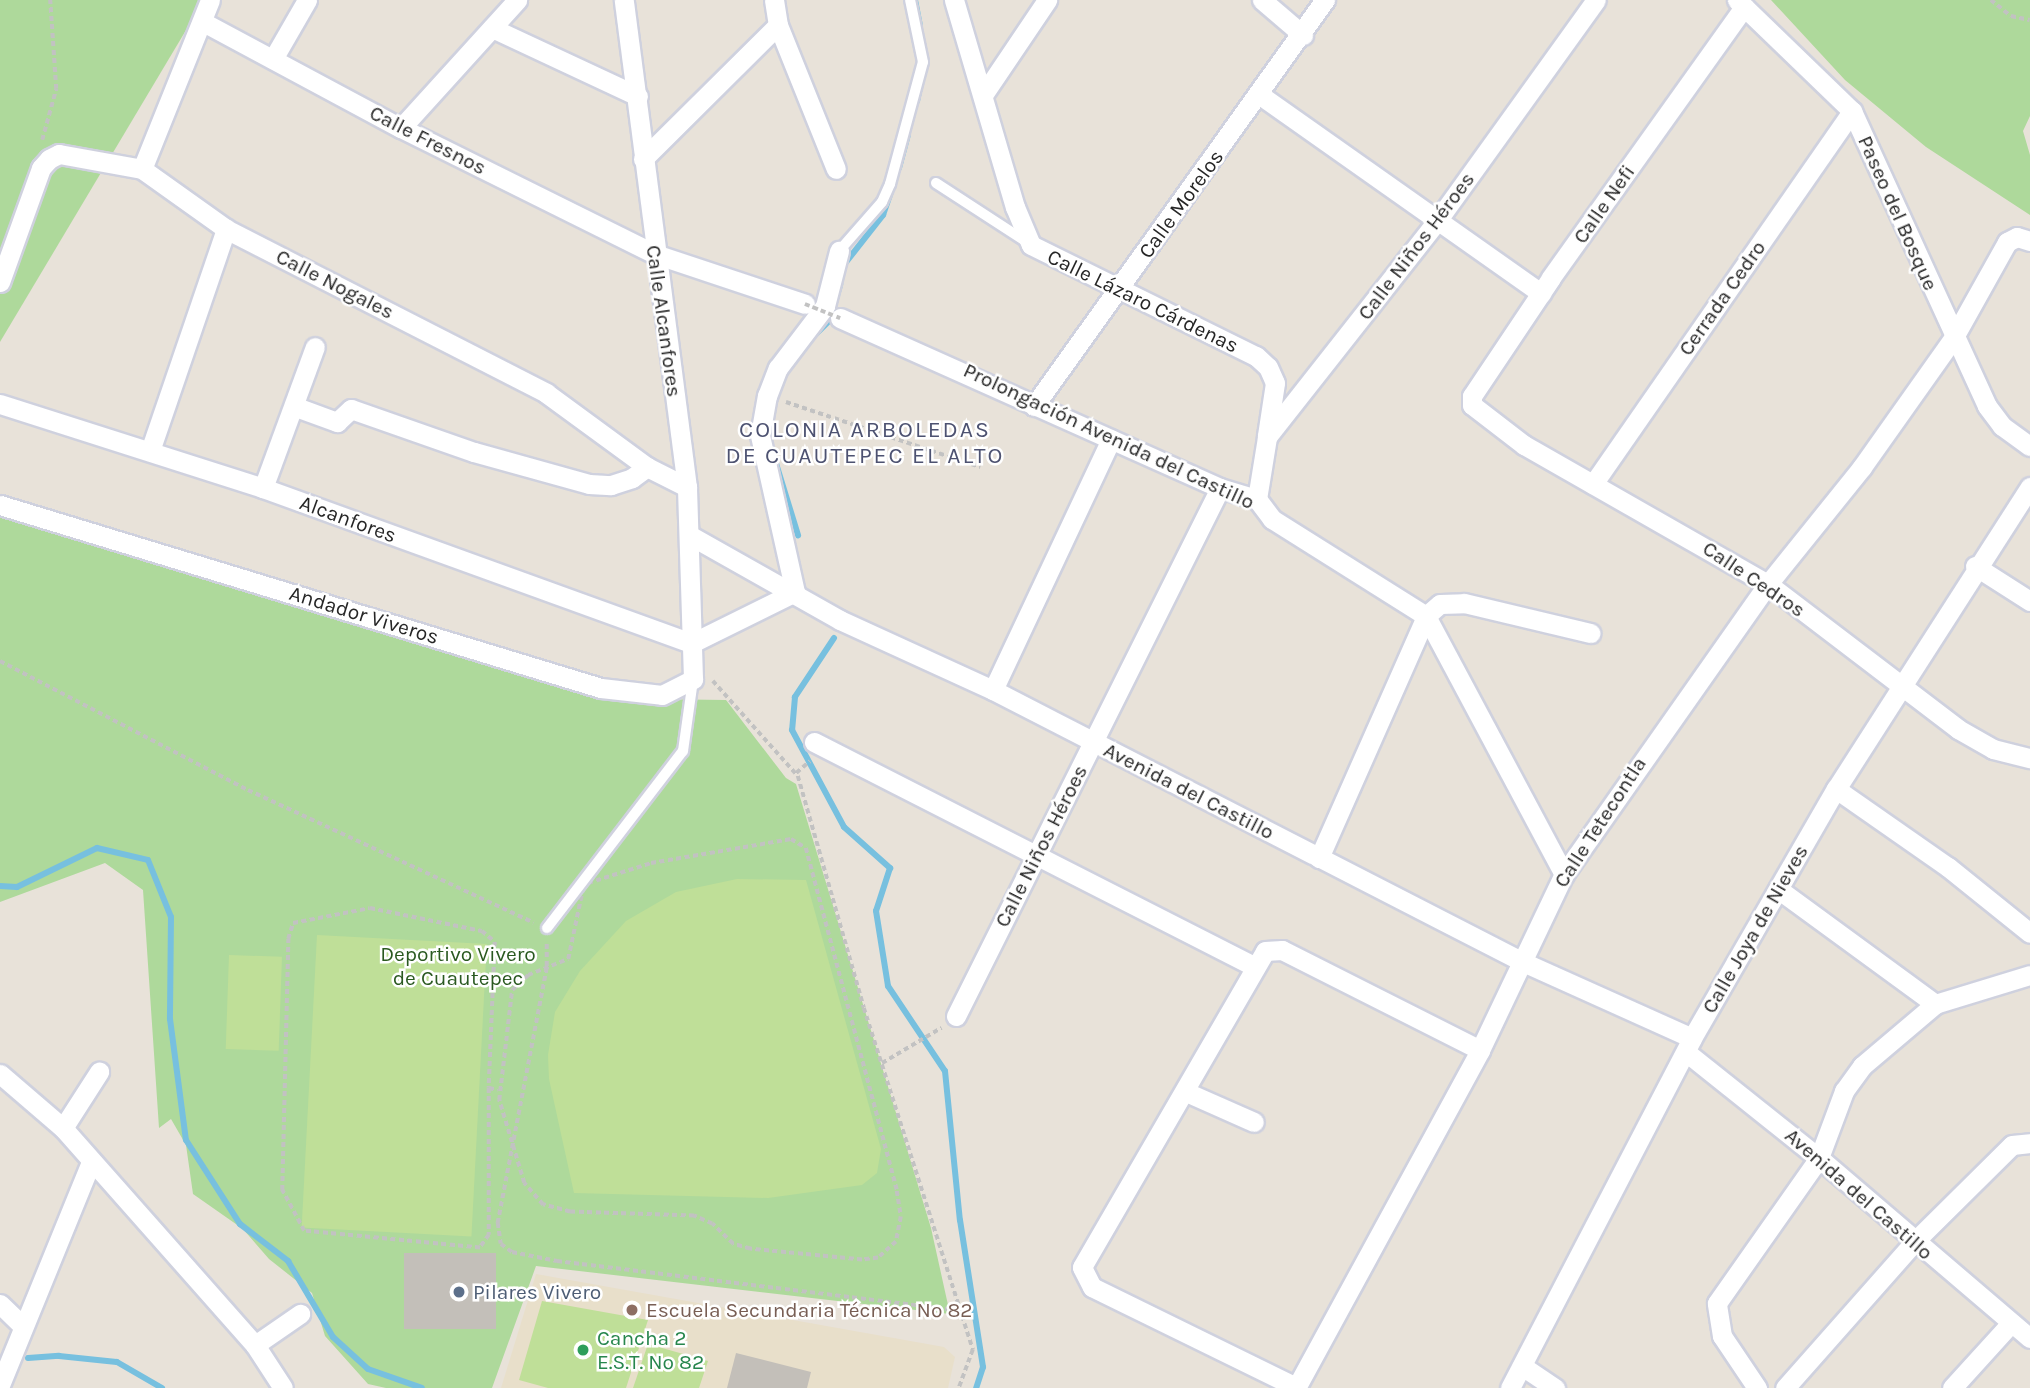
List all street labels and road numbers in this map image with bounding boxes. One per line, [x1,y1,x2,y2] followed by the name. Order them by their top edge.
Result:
[365,100,491,180] street label: Calle Fresnos
[1853,132,1943,294] street label: Paseo del Bosque
[1133,145,1229,263] street label: Calle Morelos
[1568,160,1640,248] street label: Calle Nefi
[1352,167,1480,325] street label: Calle Niños Héroes
[1673,236,1771,360] street label: Cerrada Cedro
[641,243,687,399] street label: Calle Alcanfores
[272,244,398,324] street label: Calle Nogales
[1043,244,1243,358] street label: Calle Lázaro Cárdenas
[959,357,1259,515] street label: Prolongación Avenida del Castillo
[296,490,400,548] street label: Alcanfores
[1698,536,1810,622] street label: Calle Cedros
[286,580,442,650] street label: Andador Viveros
[1100,737,1278,845] street label: Avenida del Castillo
[1548,752,1652,892] street label: Calle Tetecontla
[989,761,1093,931] street label: Calle Niños Héroes
[1697,840,1813,1018] street label: Calle Joya de Nieves
[1780,1123,1938,1265] street label: Avenida del Castillo

